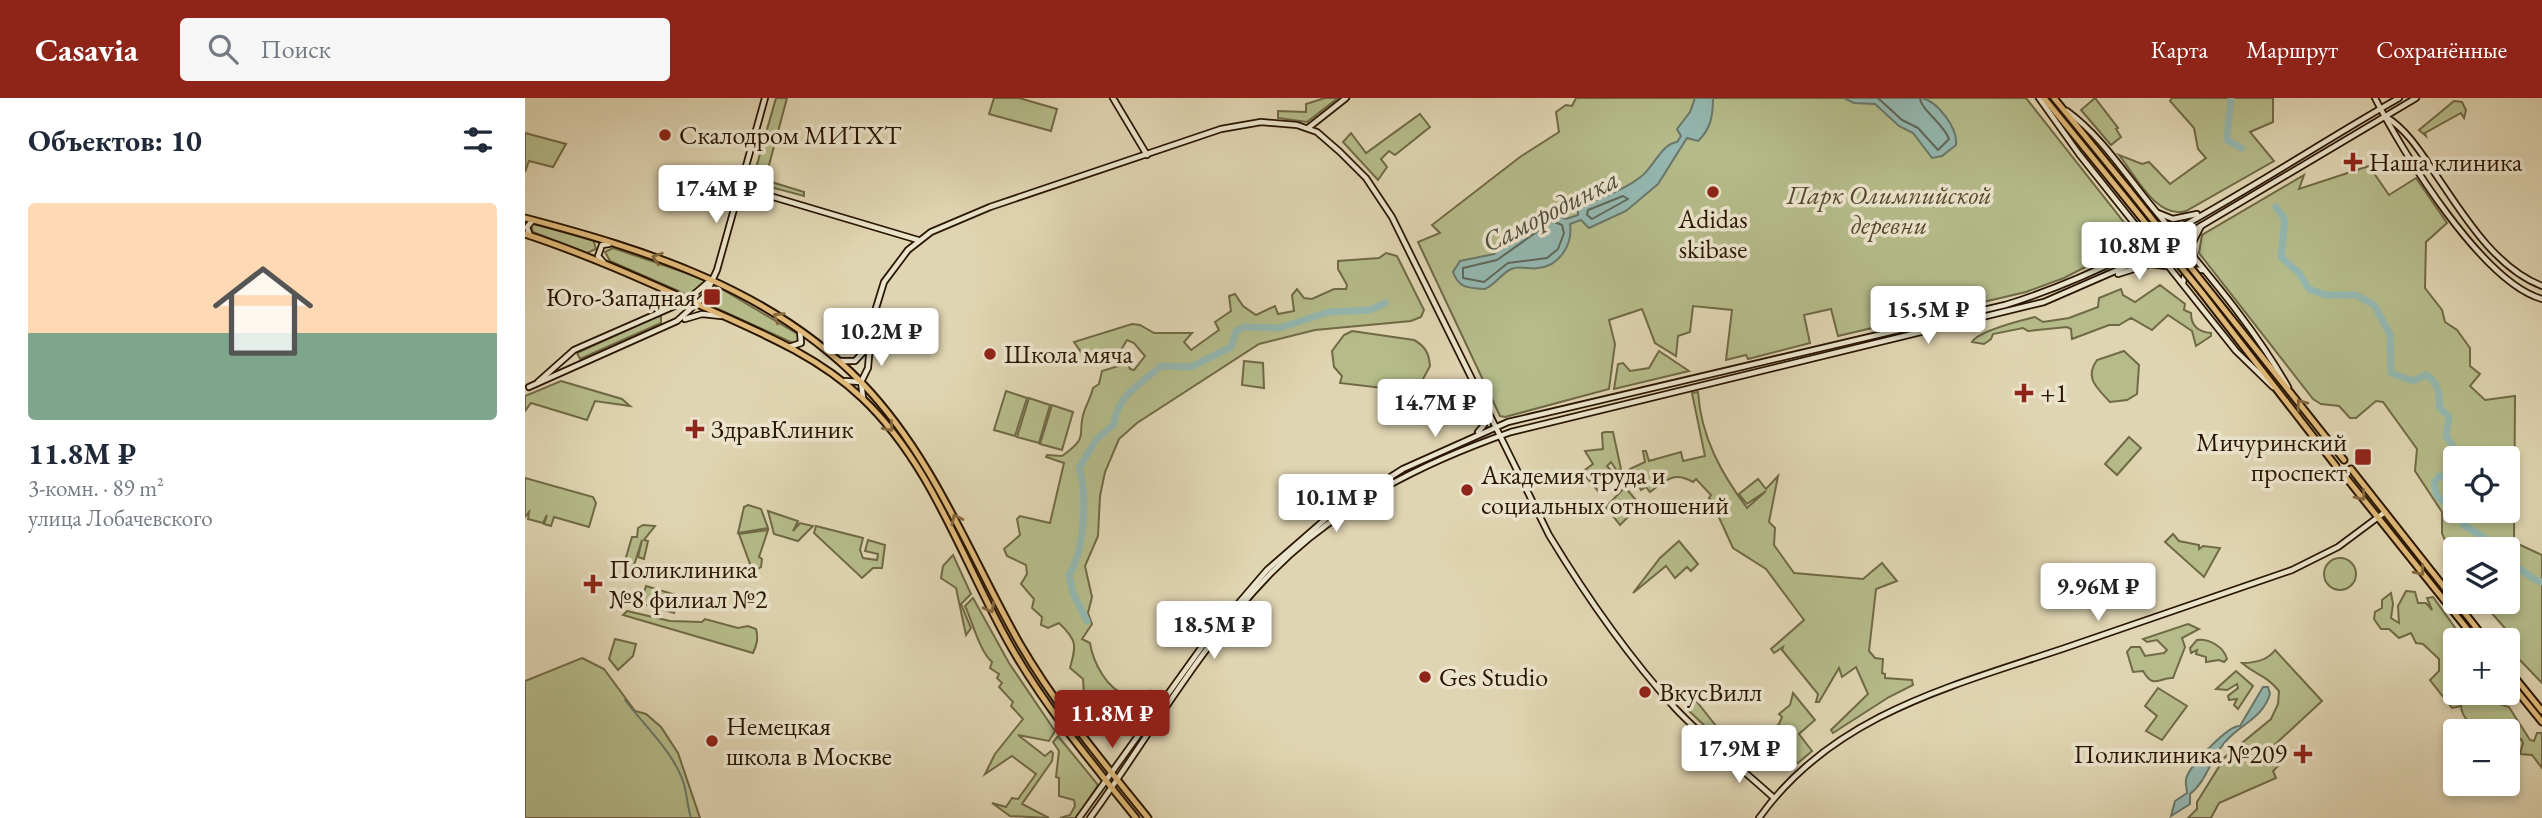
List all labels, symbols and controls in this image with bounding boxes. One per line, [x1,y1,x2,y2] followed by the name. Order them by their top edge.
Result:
[180,18,670,81] search box
[35,28,138,71] text: Casavia
[204,30,242,68] icon: search
[260,32,331,66] text: Поиск
[2151,34,2208,65] text: Карта
[2246,34,2338,65] text: Маршрут
[2376,34,2507,65] text: Сохранённые
[679,118,902,152] place label: Скалодром МИТХТ
[28,121,202,160] text: Объектов: 10
[459,121,497,159] icon: filters
[657,127,673,143] marker: Скалодром МИТХТ
[2369,145,2523,179] place label: Наша клиника
[2343,152,2363,172] marker: Наша клиника
[1476,160,1624,260] water label: Самородинка
[651,166,781,225] pin: 17.4M ₽
[675,173,757,203] text: 17.4M ₽
[1785,178,1992,242] park label: Парк Олимпийской деревни
[1705,184,1721,200] marker: Adidas skibase
[1677,202,1748,266] place label: Adidas skibase
[2074,222,2204,282] pin: 10.8M ₽
[2098,230,2180,260] text: 10.8M ₽
[200,248,326,374] icon: home
[652,252,664,266] one-way arrow
[546,280,696,314] place label: Юго-Западная
[1863,286,1993,346] pin: 15.5M ₽
[702,287,722,307] marker: Юго-Западная
[1887,294,1969,324] text: 15.5M ₽
[816,308,946,368] pin: 10.2M ₽
[773,312,786,325] one-way arrow
[840,316,922,346] text: 10.2M ₽
[1004,337,1134,371] place label: Школа мяча
[982,346,998,362] marker: Школа мяча
[2040,376,2068,410] place label: +1
[1370,380,1500,439] pin: 14.7M ₽
[2014,383,2034,403] marker: +1
[1394,387,1476,417] text: 14.7M ₽
[2297,399,2310,412] one-way arrow
[711,412,854,446] place label: ЗдравКлиник
[685,419,705,439] marker: ЗдравКлиник
[881,419,893,432] one-way arrow
[2196,425,2347,489] place label: Мичуринский проспект
[28,434,136,473] text: 11.8M ₽
[2443,446,2520,796] map controls
[2443,446,2520,523] button: locate
[2353,447,2373,467] marker: Мичуринский проспект
[1480,458,1729,522] place label: Академия труда и социальных отношений
[28,473,164,503] text: 3-комн. · 89 m²
[1271,474,1401,534] pin: 10.1M ₽
[1295,482,1377,512] text: 10.1M ₽
[1459,482,1475,498] marker: Академия труда и социальных отношений
[2352,489,2365,501] one-way arrow
[28,503,213,533] text: улица Лобачевского
[950,514,964,527] one-way arrow
[2443,537,2520,614] button: layers
[609,552,768,616] place label: Поликлиника №8 филиал №2
[2033,564,2163,623] pin: 9.96M ₽
[2412,564,2425,576] one-way arrow
[2057,571,2139,601] text: 9.96M ₽
[583,574,603,594] marker: Поликлиника №8 филиал №2
[981,601,995,613] one-way arrow
[1149,602,1279,661] pin: 18.5M ₽
[1173,609,1255,639] text: 18.5M ₽
[2443,628,2520,705] button: +
[1439,660,1548,694] place label: Ges Studio
[1417,669,1433,685] marker: Ges Studio
[1659,675,1762,709] place label: ВкусВилл
[1637,684,1653,700] marker: ВкусВилл
[1047,690,1177,750] pin: 11.8M ₽
[1071,698,1153,728] text: 11.8M ₽
[726,709,892,773] place label: Немецкая школа в Москве
[2443,719,2520,796] button: −
[1674,726,1804,785] pin: 17.9M ₽
[704,733,720,749] marker: Немецкая школа в Москве
[1698,733,1780,763] text: 17.9M ₽
[2073,737,2288,771] place label: Поликлиника №209
[2293,744,2313,764] marker: Поликлиника №209

